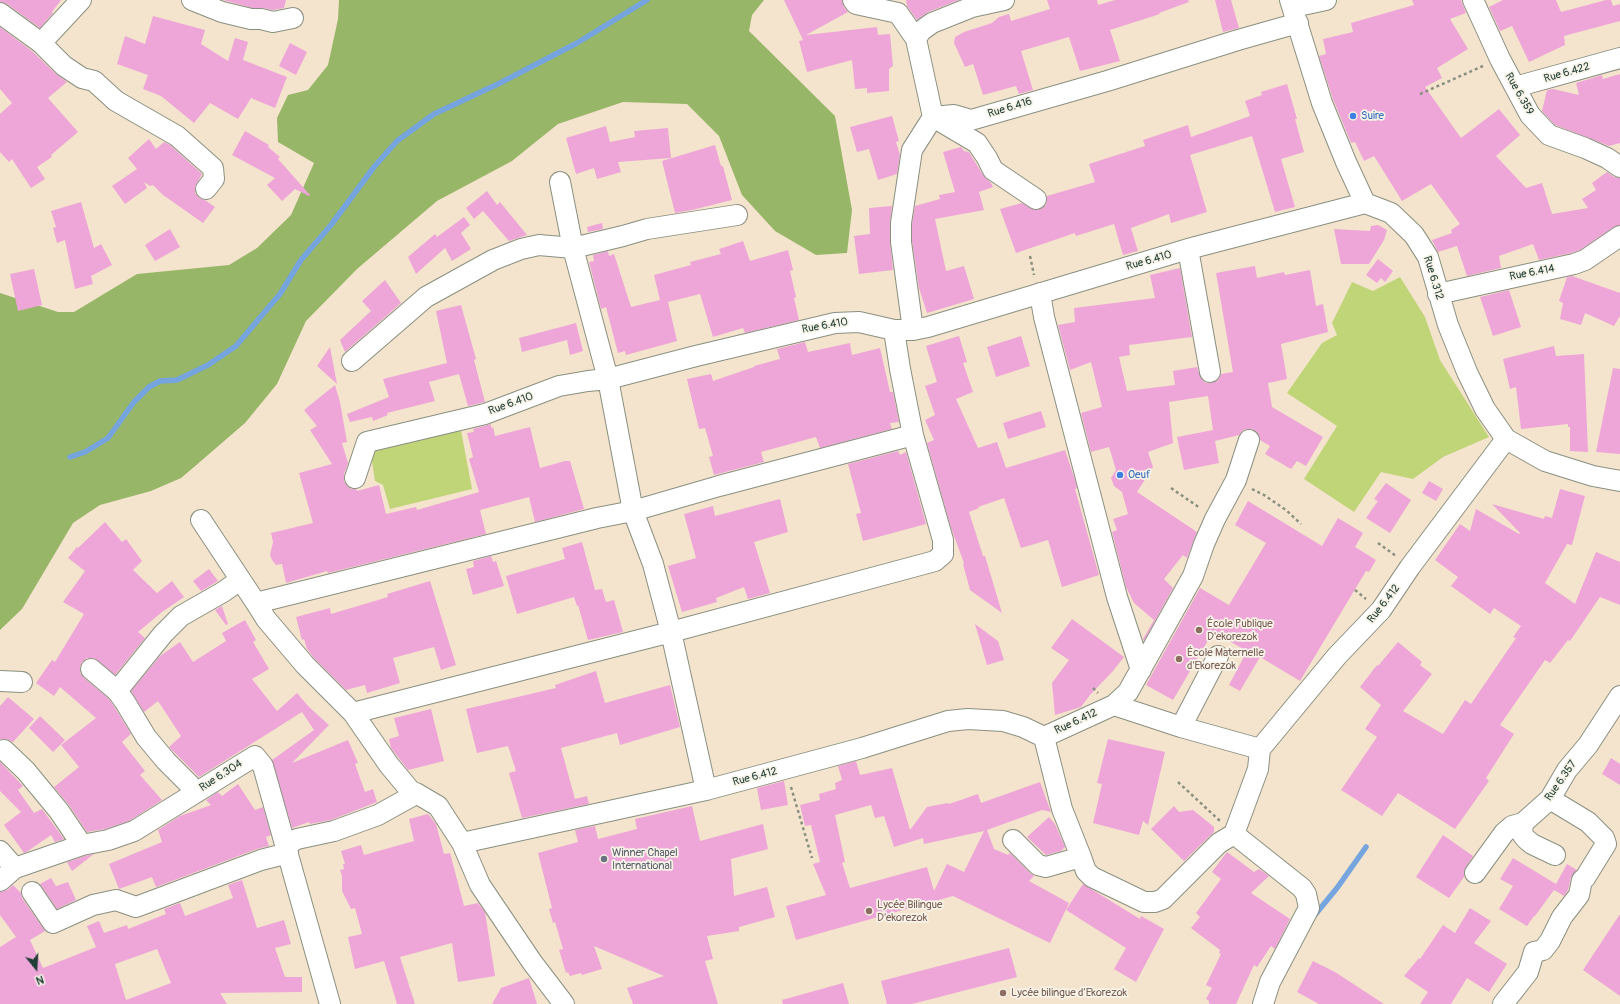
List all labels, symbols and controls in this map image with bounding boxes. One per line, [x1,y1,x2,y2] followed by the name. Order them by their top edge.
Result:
[1542,60,1592,86] street label: Rue 6.422
[1502,71,1536,117] street label: Rue 6.359
[986,95,1034,121] street label: Rue 6.416
[1361,109,1384,123] place label: Suire
[1348,111,1358,121] marker: Suire
[1125,248,1173,274] street label: Rue 6.410
[1420,255,1446,301] street label: Rue 6.312
[1508,262,1556,284] street label: Rue 6.414
[801,315,849,337] street label: Rue 6.410
[487,390,535,418] street label: Rue 6.410
[1128,468,1150,482] place label: Oeuf
[1115,470,1125,480] marker: Oeuf
[1365,582,1403,626] street label: Rue 6.412
[1207,617,1273,643] place label: École Publique D'ekorezok
[1194,625,1204,635] marker: École Publique D'ekorezok
[1187,646,1264,672] place label: École Maternelle d'Ekorezok
[1174,654,1184,664] marker: École Maternelle d'Ekorezok
[1053,706,1099,738] street label: Rue 6.412
[197,757,245,795] street label: Rue 6.304
[1542,758,1580,804] street label: Rue 6.357
[731,765,779,789] street label: Rue 6.412
[612,846,678,872] place label: Winner Chapel International
[599,854,609,864] marker: Winner Chapel International
[877,898,943,924] place label: Lycée Bilingue D'ekorezok
[864,906,874,916] marker: Lycée Bilingue D'ekorezok
[16,948,56,988] north arrow
[34,973,45,987] text: N
[1011,986,1127,1000] place label: Lycée bilingue d’Ekorezok
[998,988,1008,998] marker: Lycée bilingue d’Ekorezok

